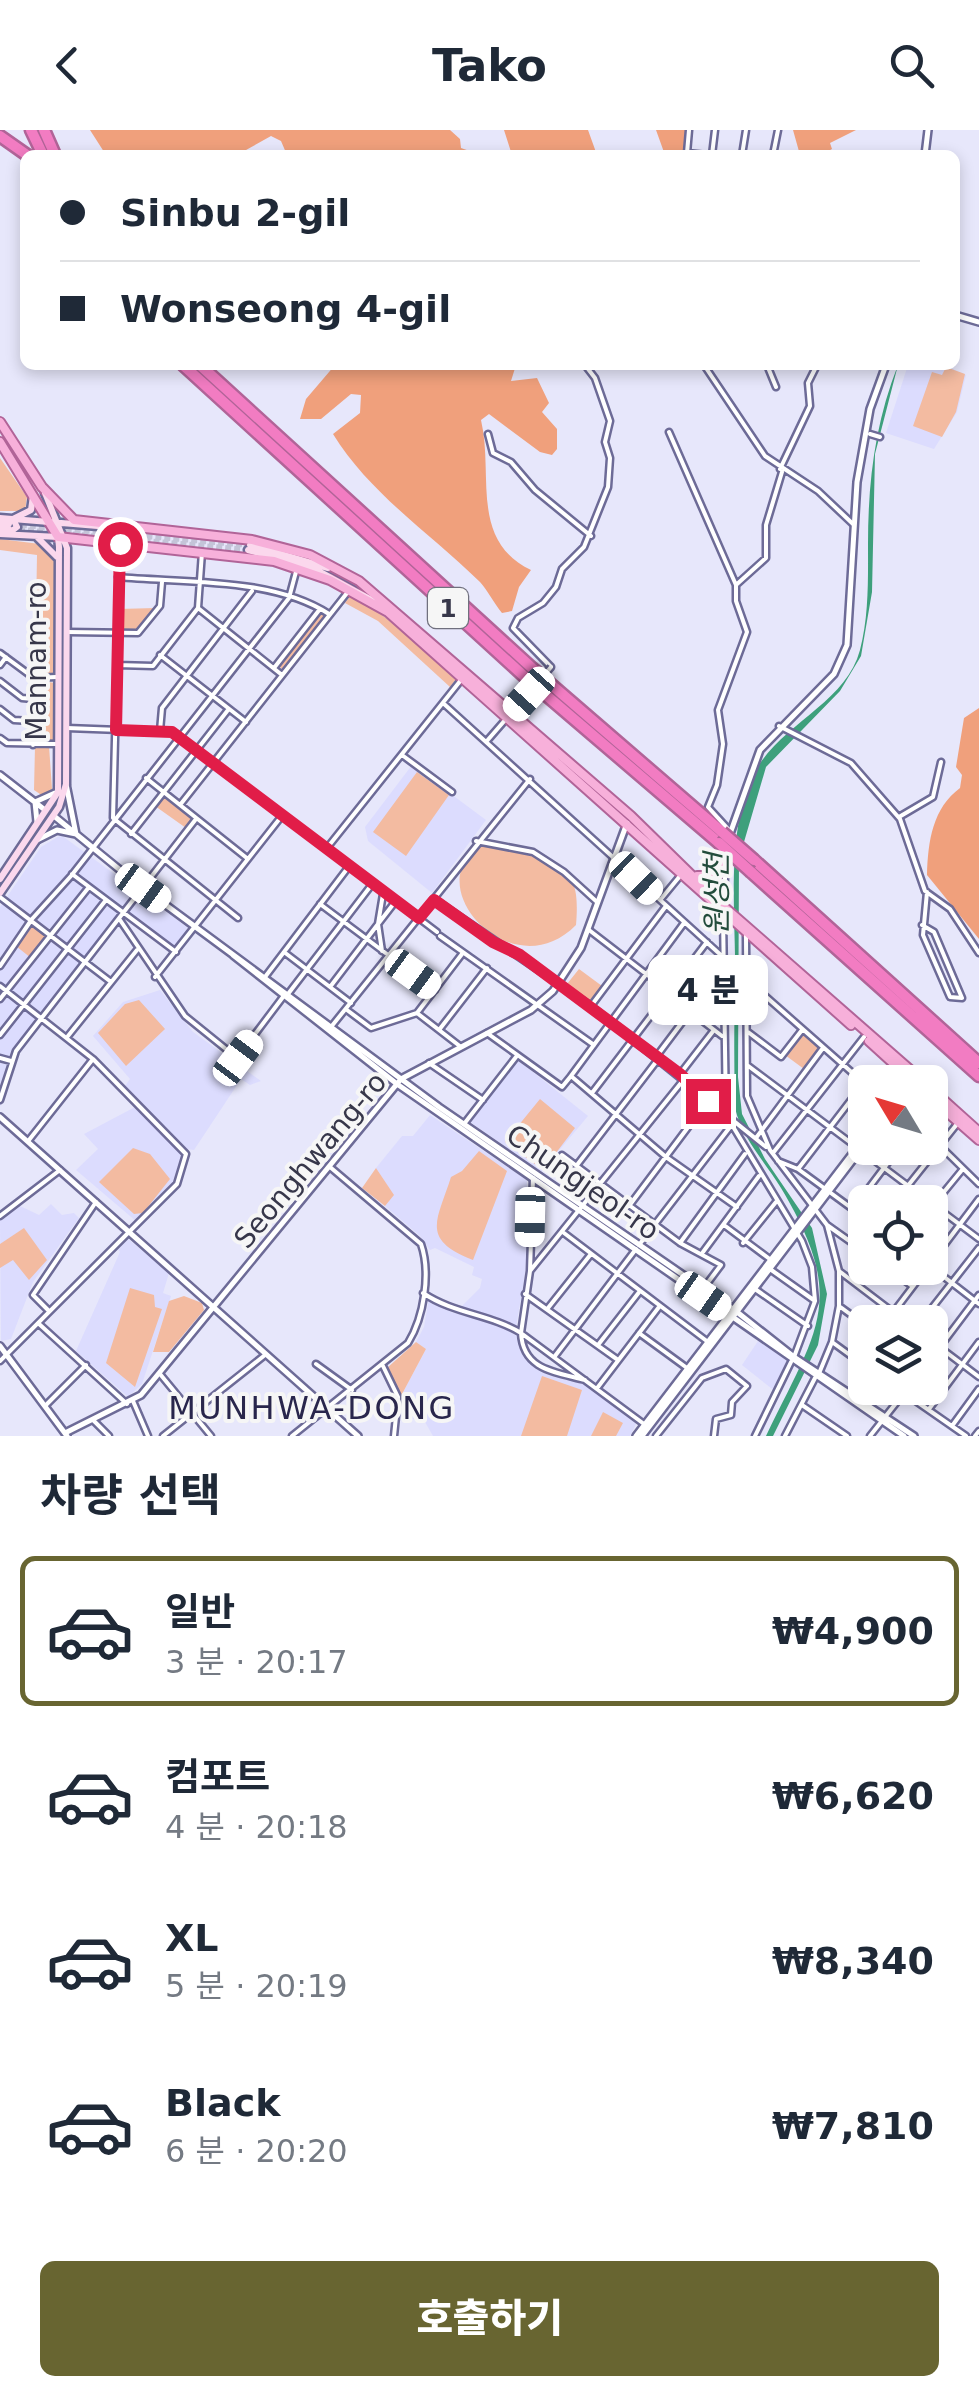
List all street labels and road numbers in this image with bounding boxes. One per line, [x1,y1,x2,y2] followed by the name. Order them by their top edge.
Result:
[20,581,53,741] street label: Mannam-ro
[428,588,468,628] road number: 1
[227,1066,393,1255] street label: Seonghwang-ro
[500,1118,665,1247] street label: Chungjeol-ro

